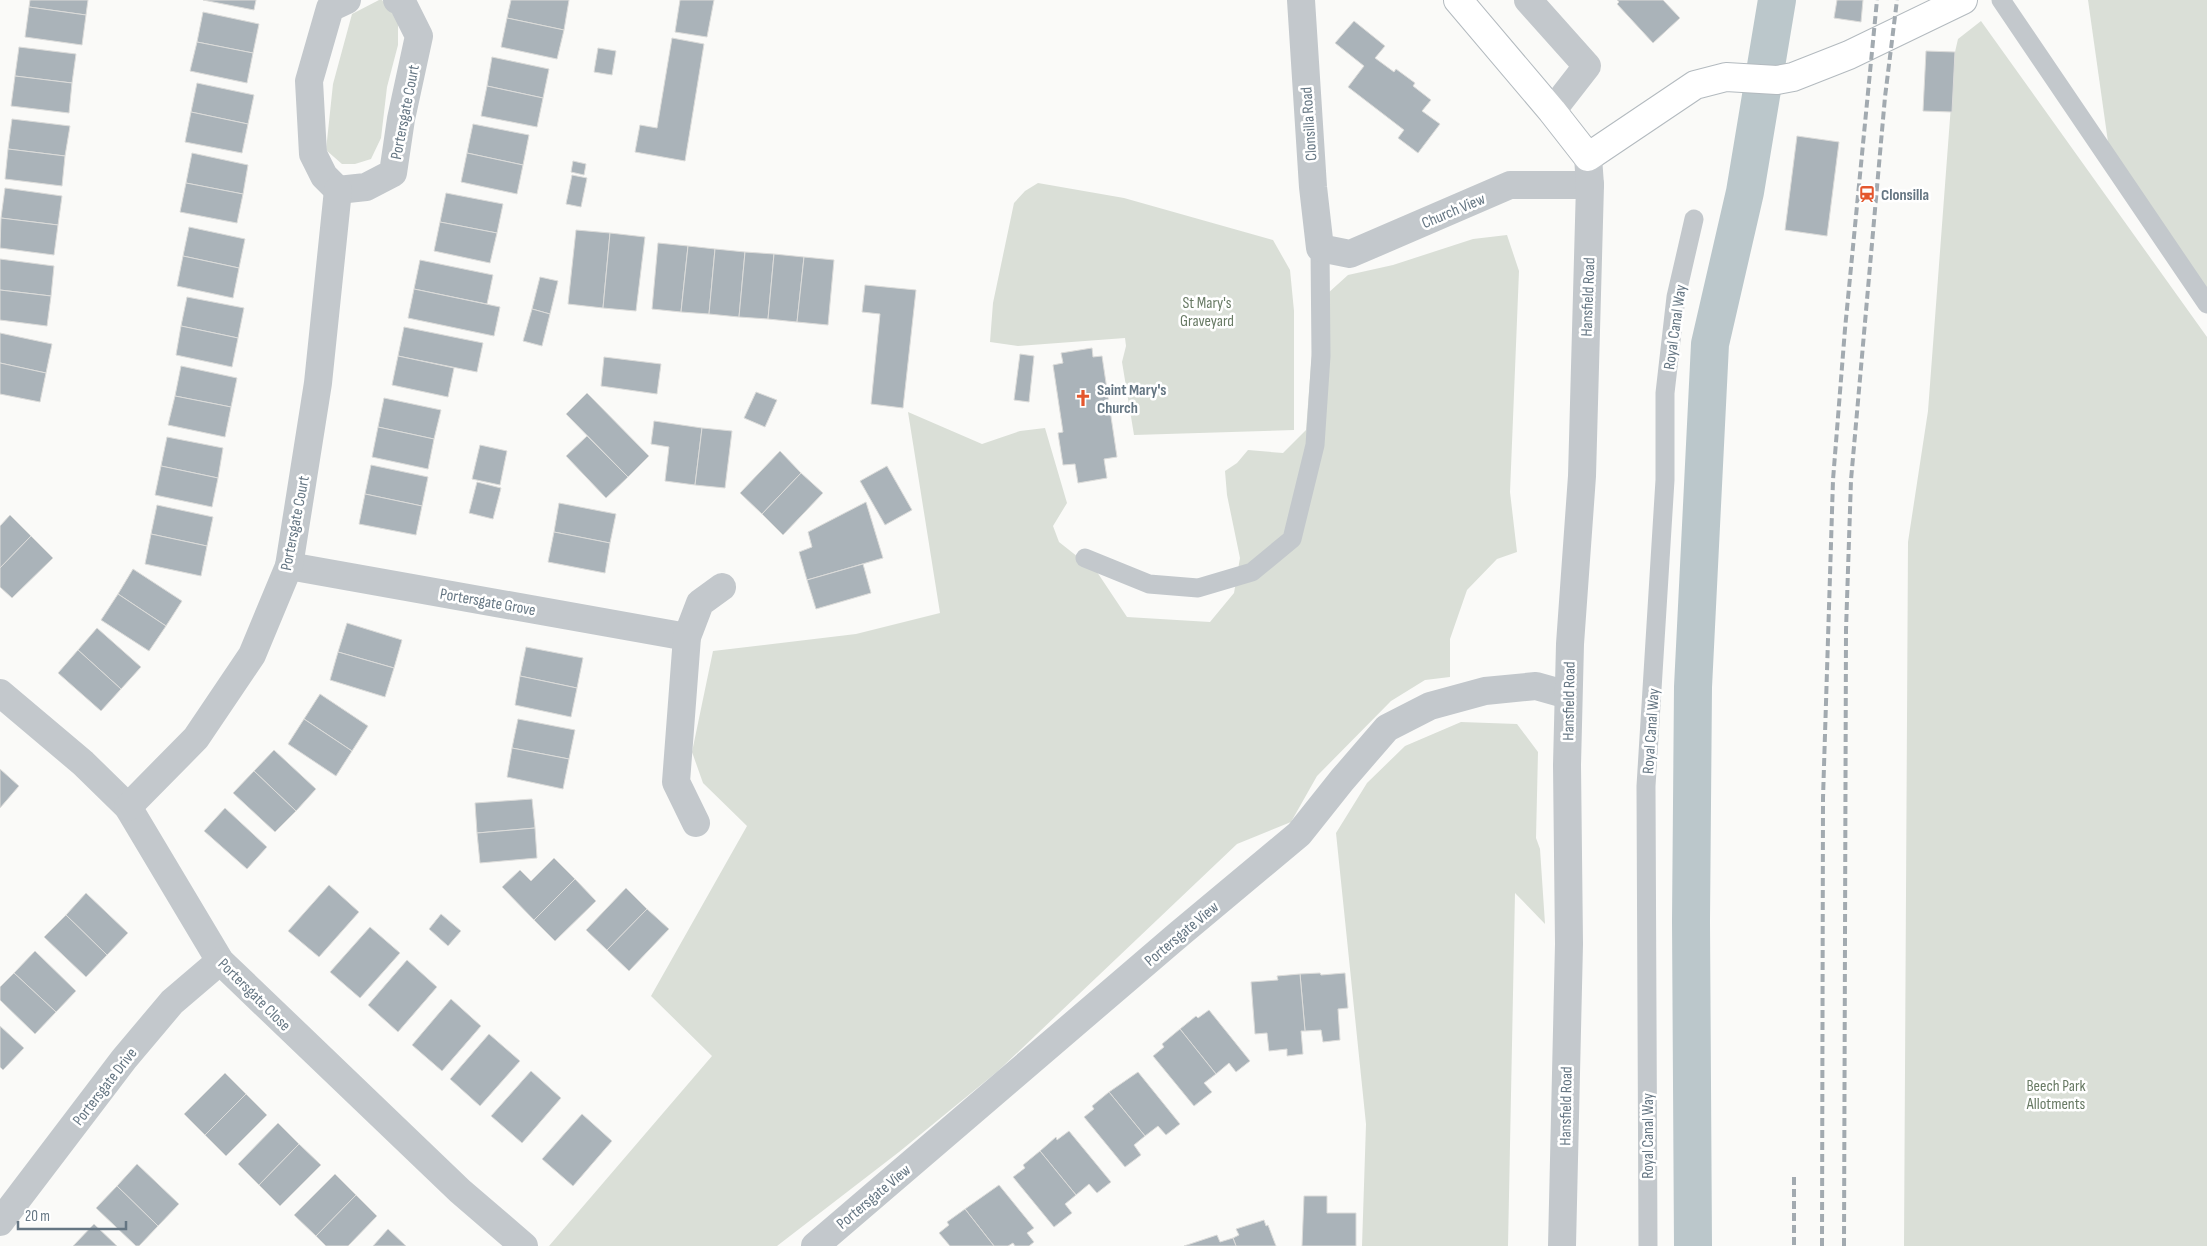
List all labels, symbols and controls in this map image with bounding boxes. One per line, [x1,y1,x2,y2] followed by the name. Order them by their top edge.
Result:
[387,63,424,161] street label: Portersgate Court
[1297,86,1322,162] street label: Clonsilla Road
[1857,184,1877,204] station icon: Clonsilla
[1881,186,1929,205] place label: Clonsilla
[1419,190,1488,233] street label: Church View
[1578,257,1599,337] street label: Hansfield Road
[1660,283,1691,371] street label: Royal Canal Way
[1180,294,1234,331] park label: St Mary's Graveyard
[1097,381,1166,418] place label: Saint Mary's Church
[1073,388,1093,408] church icon: Saint Mary's Church
[277,474,314,572] street label: Portersgate Court
[438,585,537,620] street label: Portersgate Grove
[1559,661,1580,741] street label: Hansfield Road
[1639,688,1664,775] street label: Royal Canal Way
[1141,898,1223,971] street label: Portersgate View
[214,955,294,1035] street label: Portersgate Close
[69,1044,141,1130] street label: Portersgate Drive
[1556,1066,1577,1146] street label: Hansfield Road
[2026,1077,2086,1114] park label: Beech Park Allotments
[1639,1093,1658,1179] street label: Royal Canal Way
[833,1161,915,1234] street label: Portersgate View
[18,1198,125,1230] scale bar
[25,1207,50,1226] text: 20 m

